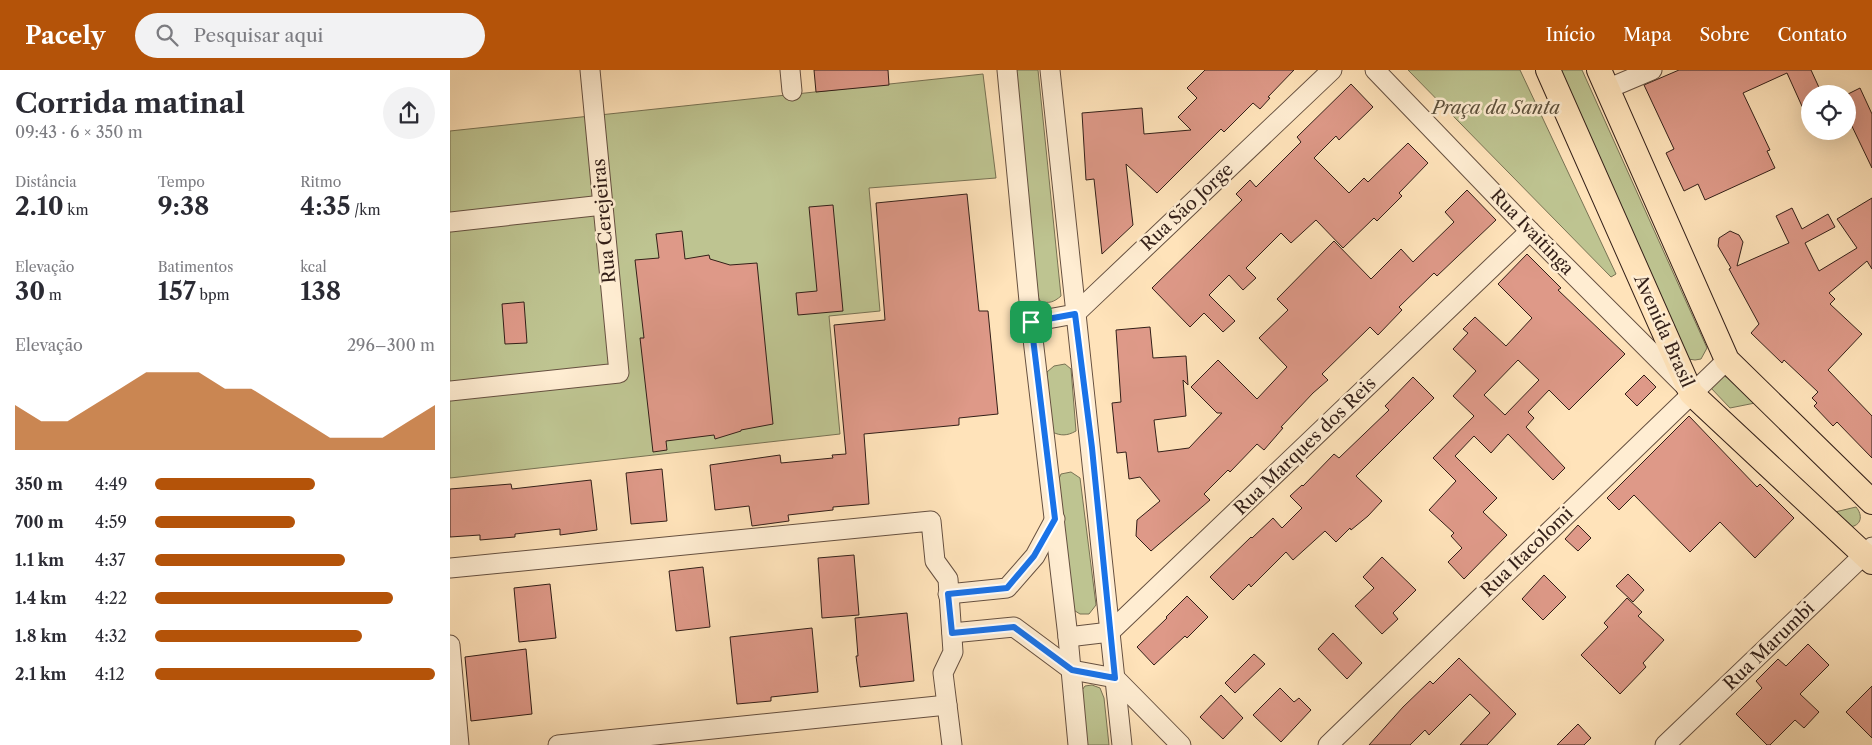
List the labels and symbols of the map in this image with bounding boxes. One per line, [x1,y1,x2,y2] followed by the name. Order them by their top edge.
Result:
[1430,97,1560,119] park label: Praça da Santa
[588,158,620,284] street label: Rua Cerejeiras
[1136,159,1238,255] street label: Rua São Jorge
[1486,184,1579,280] street label: Rua Ivaitinga
[1629,270,1699,391] street label: Avenida Brasil
[1010,301,1052,343] pin
[1229,372,1381,520] street label: Rua Marques dos Reis
[1476,502,1578,602] street label: Rua Itacolomi
[1719,597,1819,695] street label: Rua Marumbi

